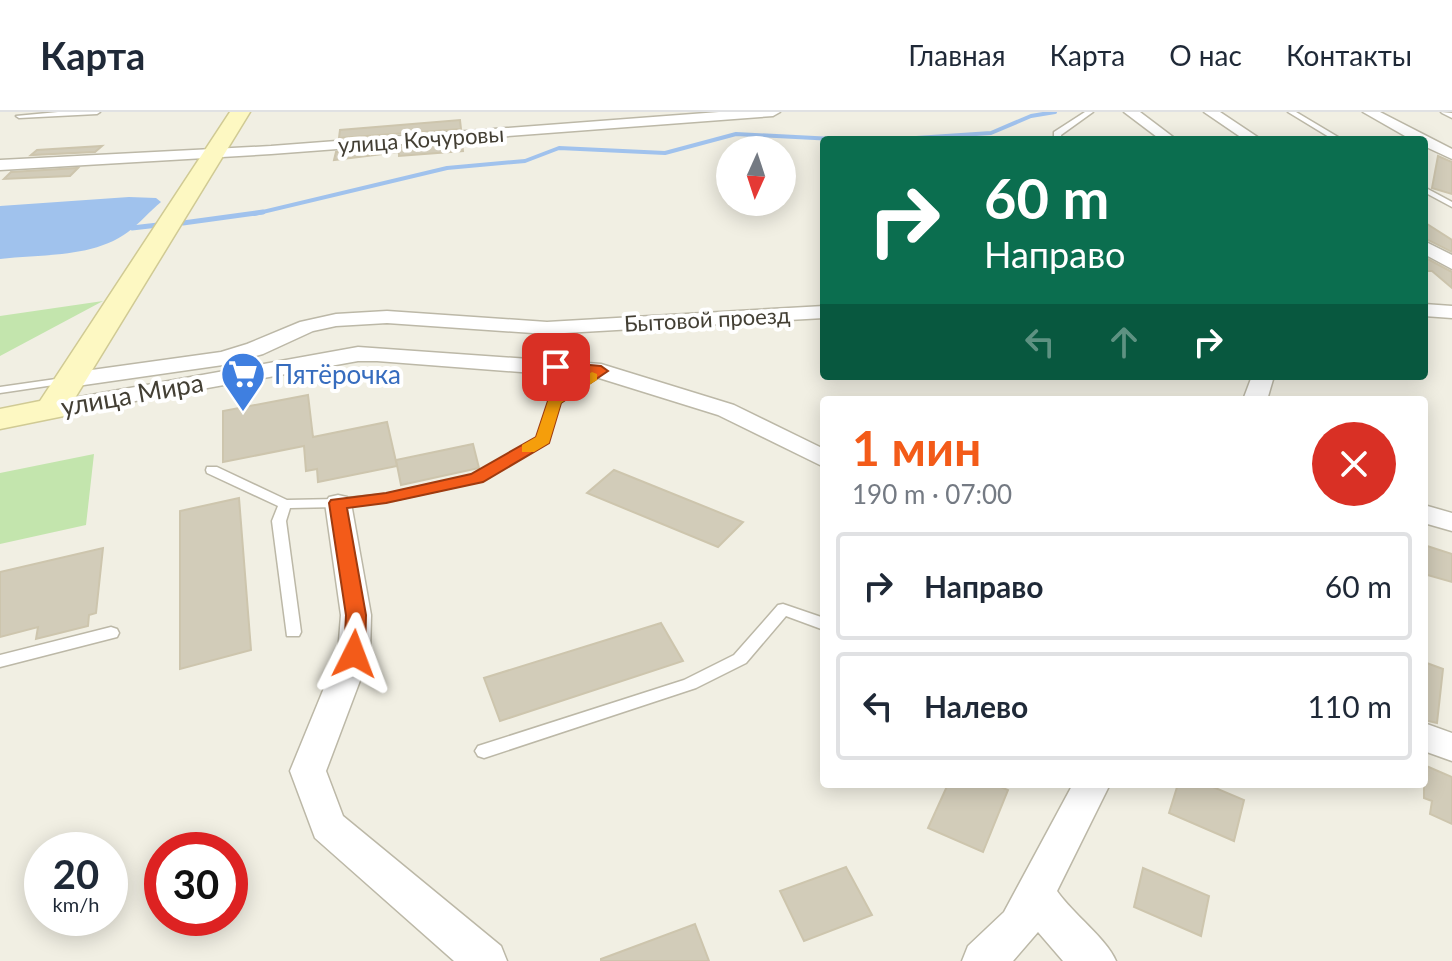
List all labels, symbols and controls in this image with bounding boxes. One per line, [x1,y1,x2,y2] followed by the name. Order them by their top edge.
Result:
[40,32,145,78] text: Карта
[908,38,1006,72] text: Главная
[1050,38,1125,72] text: Карта
[1169,38,1242,72] text: О нас
[1286,38,1412,72] text: Контакты
[337,120,505,158] street label: улица Кочуровы
[716,136,796,216] north arrow
[716,136,796,216] map controls
[984,164,1109,231] text: 60 m
[852,168,956,272] icon: right
[984,232,1125,276] text: Направо
[623,301,791,337] street label: Бытовой проезд
[1018,320,1062,364] icon: left
[1102,320,1146,364] icon: ahead
[1186,320,1230,364] icon: right
[522,333,590,401] pin
[534,345,578,389] icon: arrive
[219,350,267,413] supermarket icon: Пятёрочка
[274,358,401,390] place label: Пятёрочка
[58,366,206,422] street label: улица Мира
[852,419,981,476] text: 1 мин
[1312,422,1396,506] button: close
[852,478,1012,510] text: 190 m · 07:00
[856,564,900,608] icon: right
[924,568,1044,604] text: Направо
[1325,568,1392,604] text: 60 m
[312,612,396,696] position arrow
[856,684,900,728] icon: left
[924,688,1028,724] text: Налево
[1307,688,1392,724] text: 110 m
[144,832,248,936] speed limit sign: 30
[53,850,99,898] text: 20
[53,892,99,916] text: km/h

